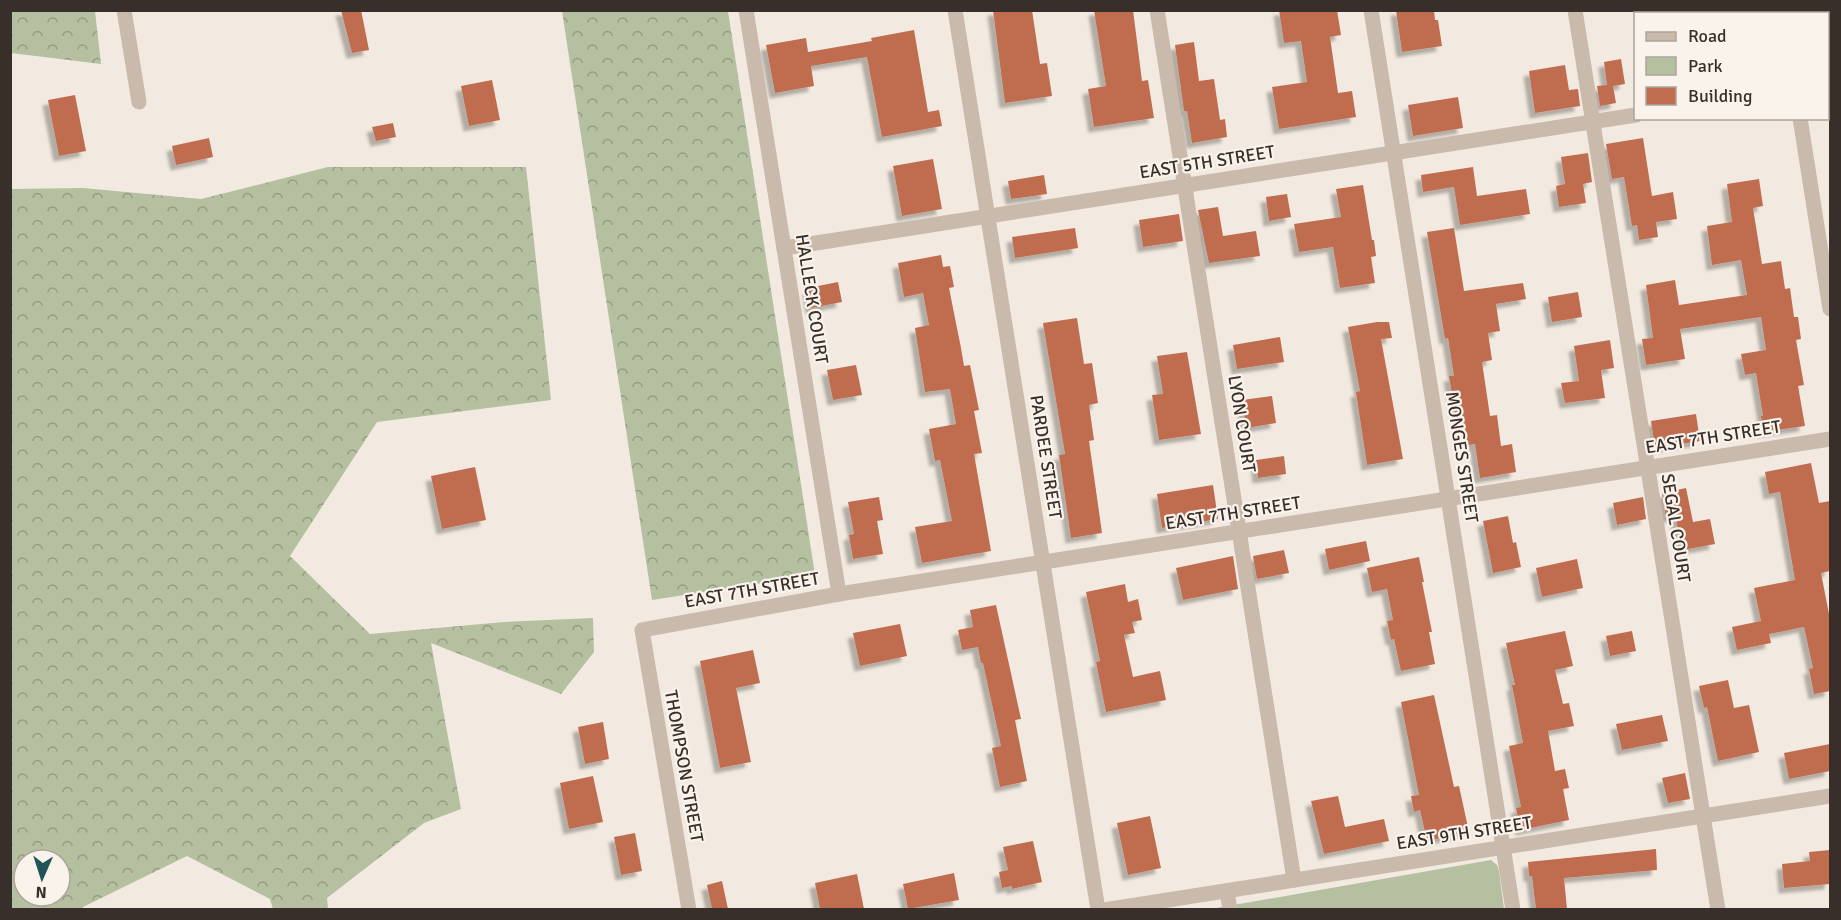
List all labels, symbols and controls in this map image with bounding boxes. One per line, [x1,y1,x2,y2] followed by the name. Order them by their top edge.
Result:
[1634,12,1829,120] legend
[1688,25,1727,47] text: Road
[1688,55,1723,77] text: Park
[1688,85,1752,107] text: Building
[1138,140,1276,184] street label: EAST 5TH STREET
[791,232,833,366] street label: HALLECK COURT
[1223,374,1261,474] street label: LYON COURT
[1441,390,1483,524] street label: MONGES STREET
[1025,393,1067,521] street label: PARDEE STREET
[1644,415,1782,459] street label: EAST 7TH STREET
[1657,472,1695,584] street label: SEGAL COURT
[1164,491,1302,535] street label: EAST 7TH STREET
[683,567,821,613] street label: EAST 7TH STREET
[660,688,708,844] street label: THOMPSON STREET
[1395,811,1533,855] street label: EAST 9TH STREET
[12,848,72,908] north arrow
[35,882,47,902] text: N

